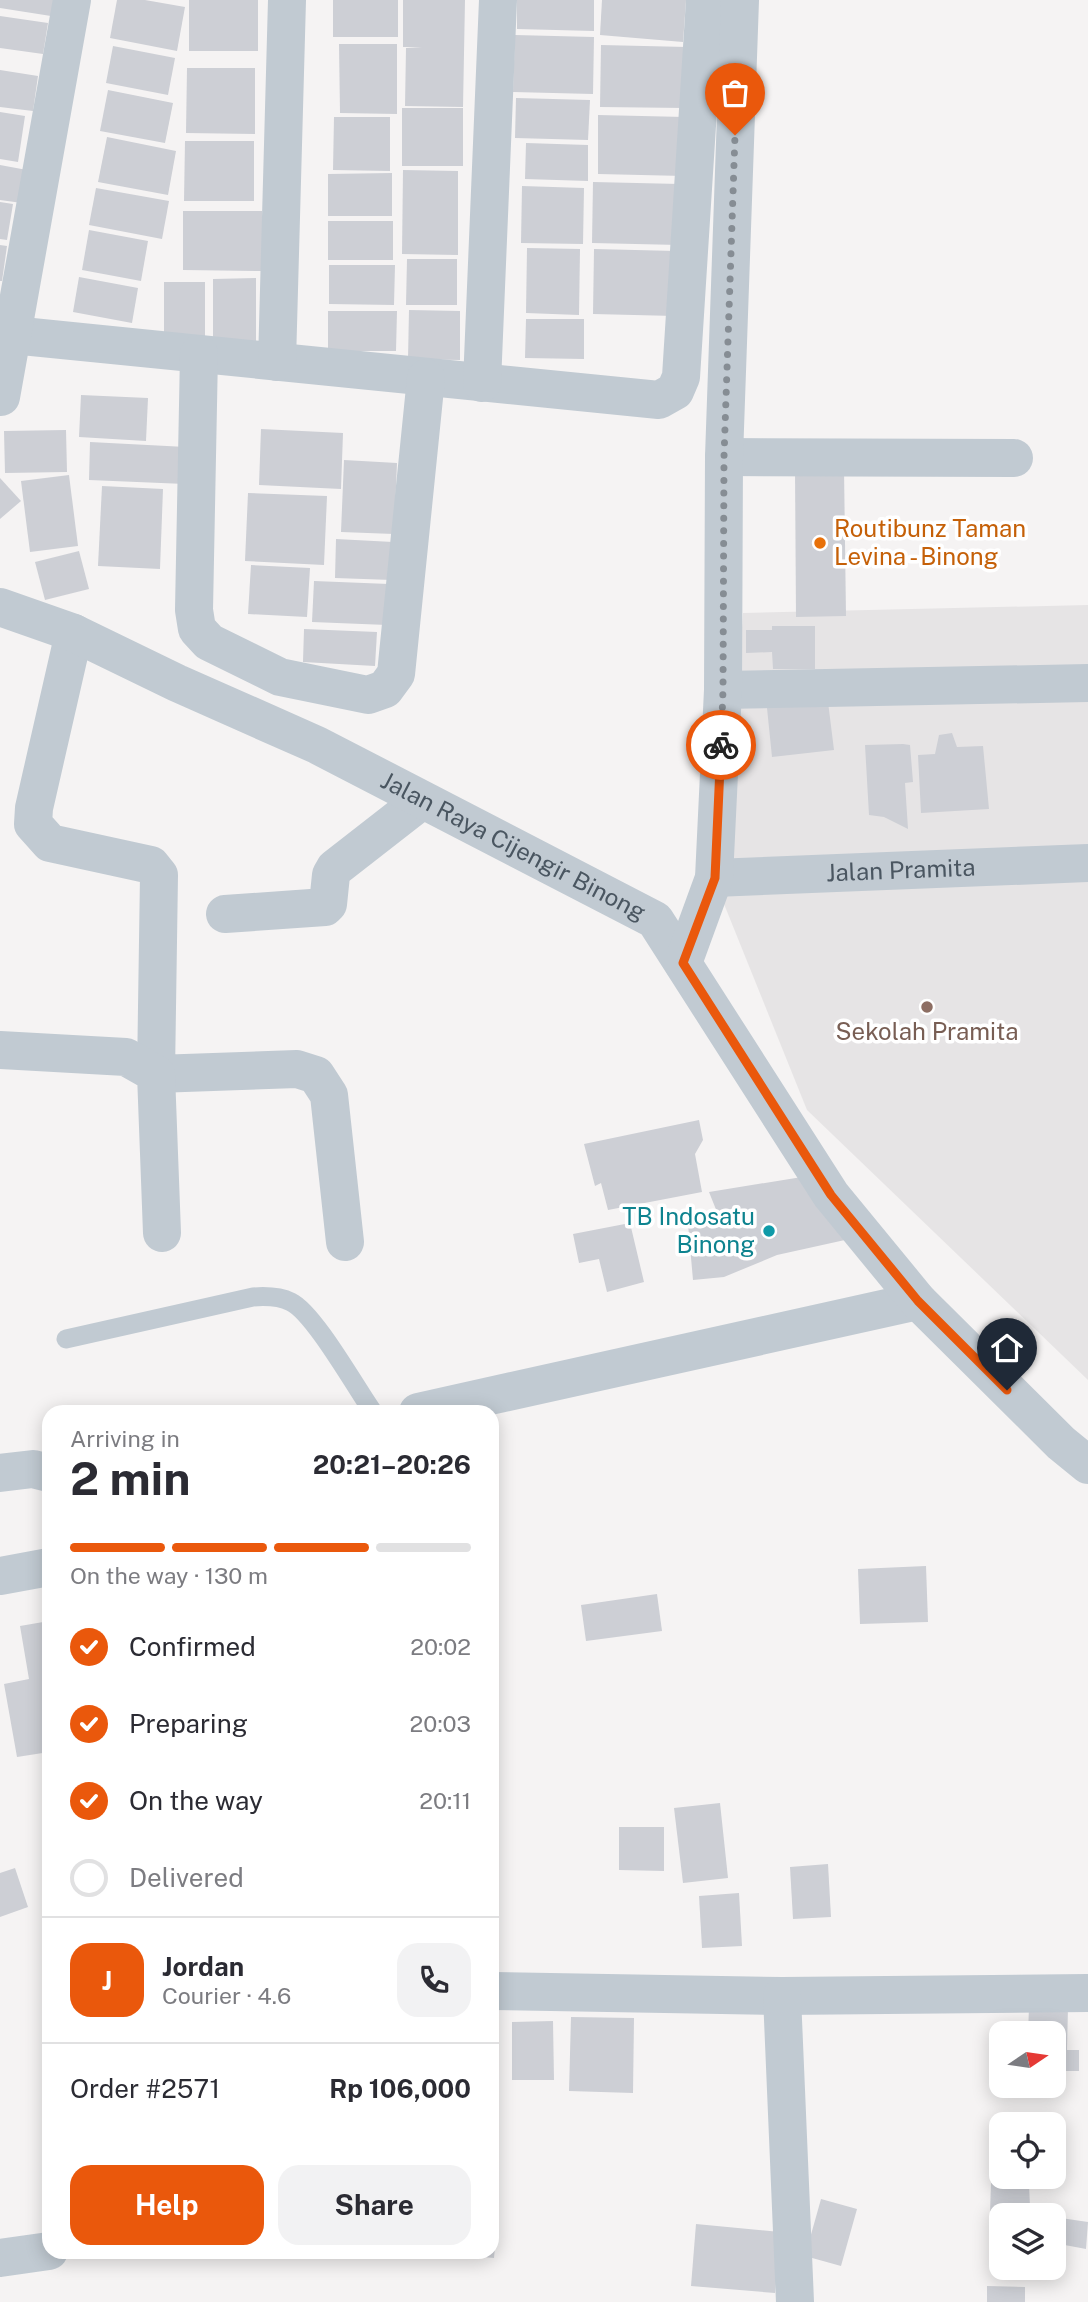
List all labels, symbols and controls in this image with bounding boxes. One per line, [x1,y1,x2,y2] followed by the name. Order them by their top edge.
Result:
[705,63,765,135] pin
[716,74,754,112] icon: bag
[834,514,1026,570] place label: Routibunz Taman Levina - Binong
[812,535,828,551] marker: Routibunz Taman Levina - Binong
[686,710,756,780] courier
[702,726,740,764] icon: bike
[377,766,651,926] street label: Jalan Raya Cijengir Binong
[826,853,976,886] street label: Jalan Pramita
[919,999,935,1015] marker: Sekolah Pramita
[836,1017,1018,1045] place label: Sekolah Pramita
[622,1202,755,1258] place label: TB Indosatu Binong
[761,1223,777,1239] marker: TB Indosatu Binong
[977,1318,1037,1390] pin
[988,1329,1026,1367] icon: home
[70,1425,180,1452] text: Arriving in
[313,1449,471,1480] text: 20:21–20:26
[70,1451,190,1505] text: 2 min
[70,1562,268,1589] text: On the way · 130 m
[70,1628,108,1666] icon: check
[129,1631,256,1662] text: Confirmed
[410,1633,471,1660] text: 20:02
[70,1705,108,1743] icon: check
[129,1708,248,1739] text: Preparing
[410,1710,471,1737] text: 20:03
[70,1782,108,1820] icon: check
[129,1785,263,1816] text: On the way
[419,1787,471,1814] text: 20:11
[129,1862,244,1893] text: Delivered
[397,1943,471,2017] button: phone
[162,1951,244,1982] text: Jordan
[102,1965,112,1996] text: J
[162,1982,291,2009] text: Courier · 4.6
[989,2021,1066,2098] north arrow
[989,2021,1066,2280] map controls
[70,2073,220,2104] text: Order #2571
[329,2073,471,2104] text: Rp 106,000
[989,2112,1066,2189] button: locate
[70,2165,264,2245] button: Help
[278,2165,471,2245] button: Share
[989,2203,1066,2280] button: layers

